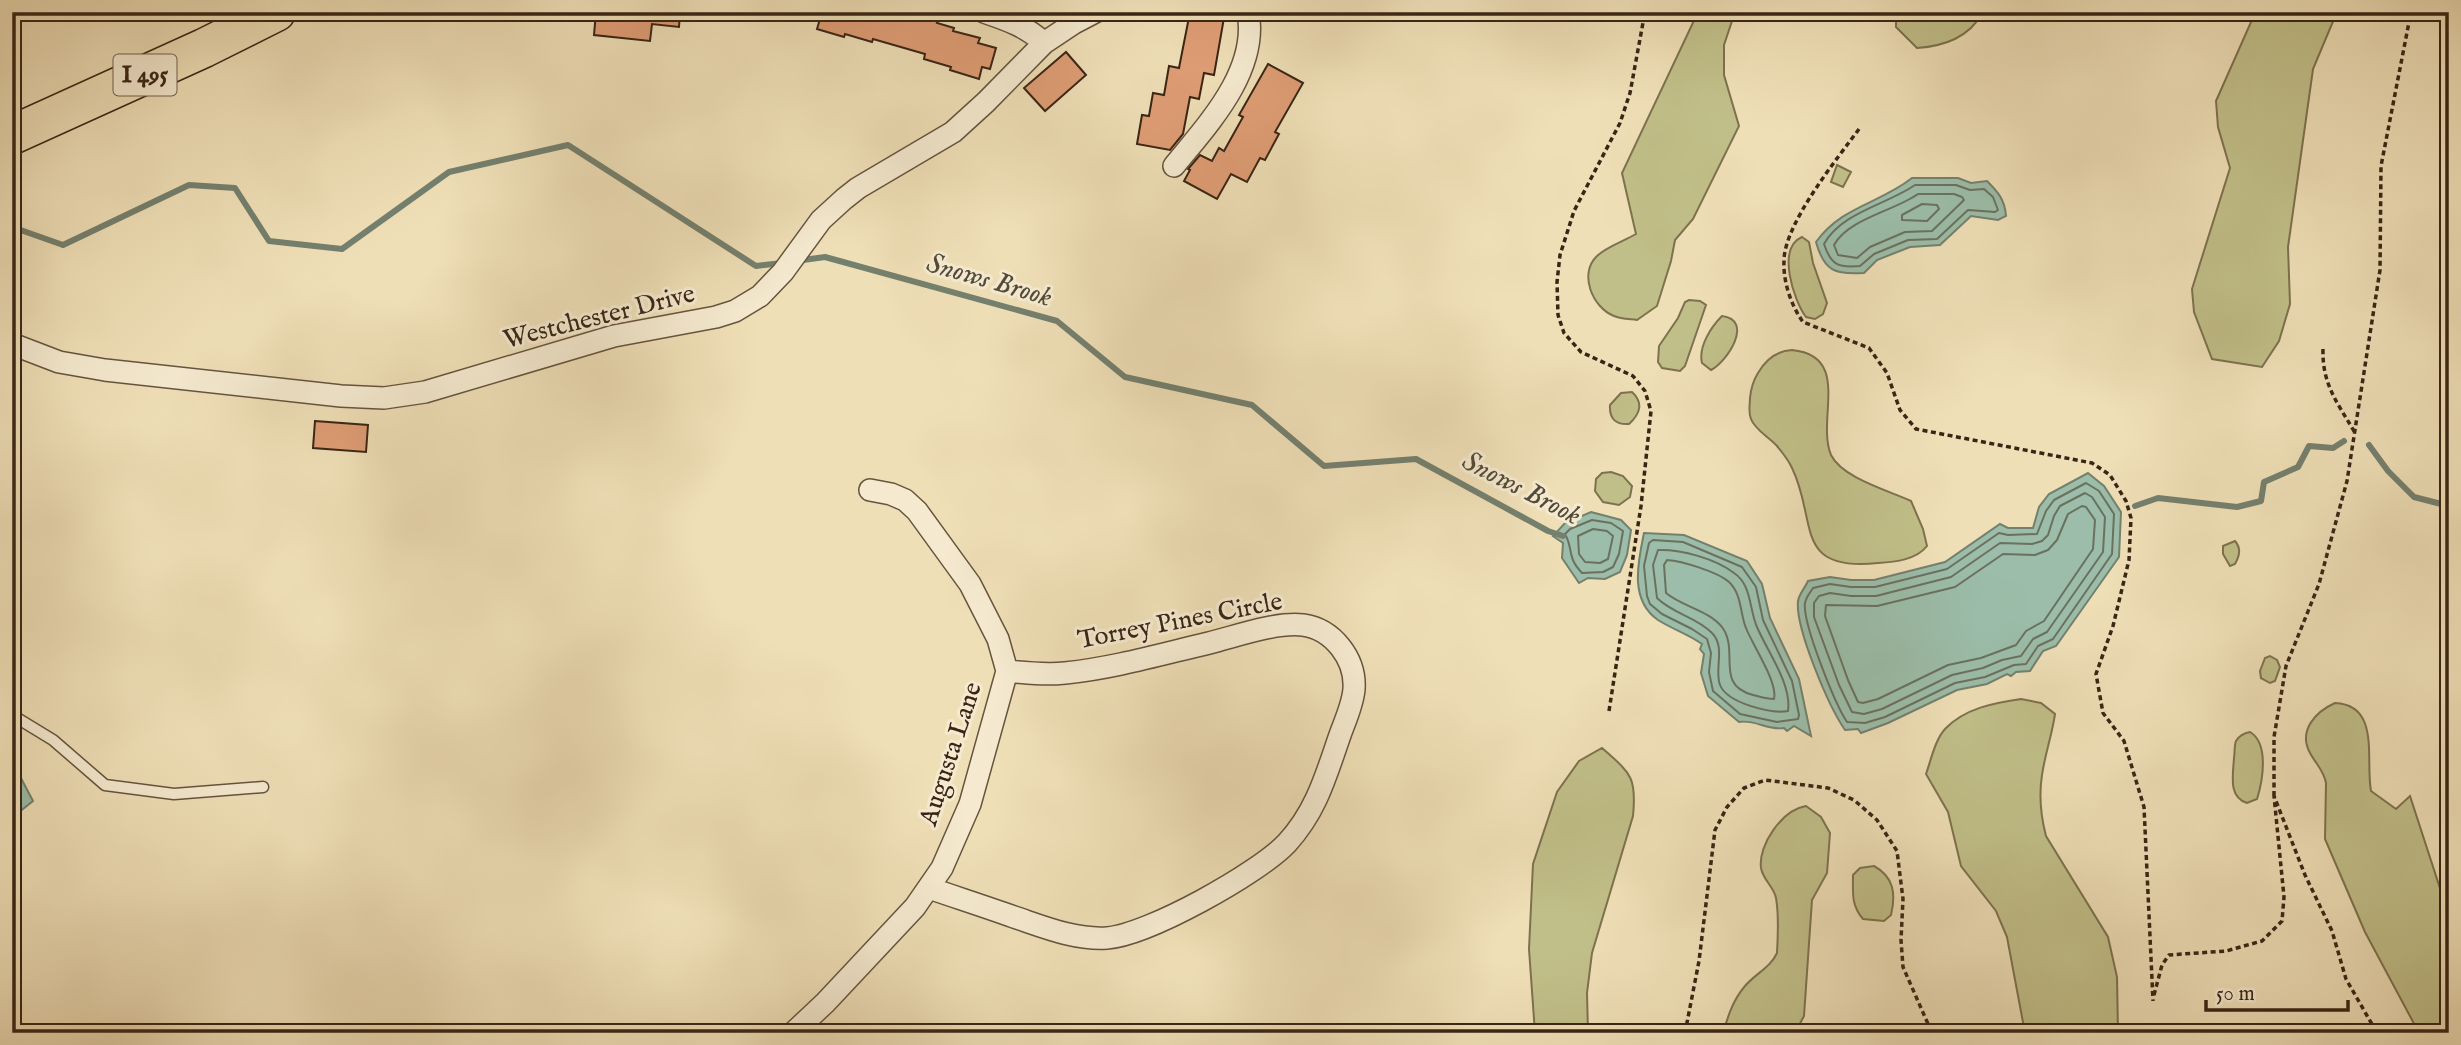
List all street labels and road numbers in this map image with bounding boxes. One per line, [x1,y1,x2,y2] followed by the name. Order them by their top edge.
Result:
[114,54,176,96] road number: I 495
[500,277,698,357] street label: Westchester Drive
[1075,585,1285,657] street label: Torrey Pines Circle
[912,678,990,831] street label: Augusta Lane

